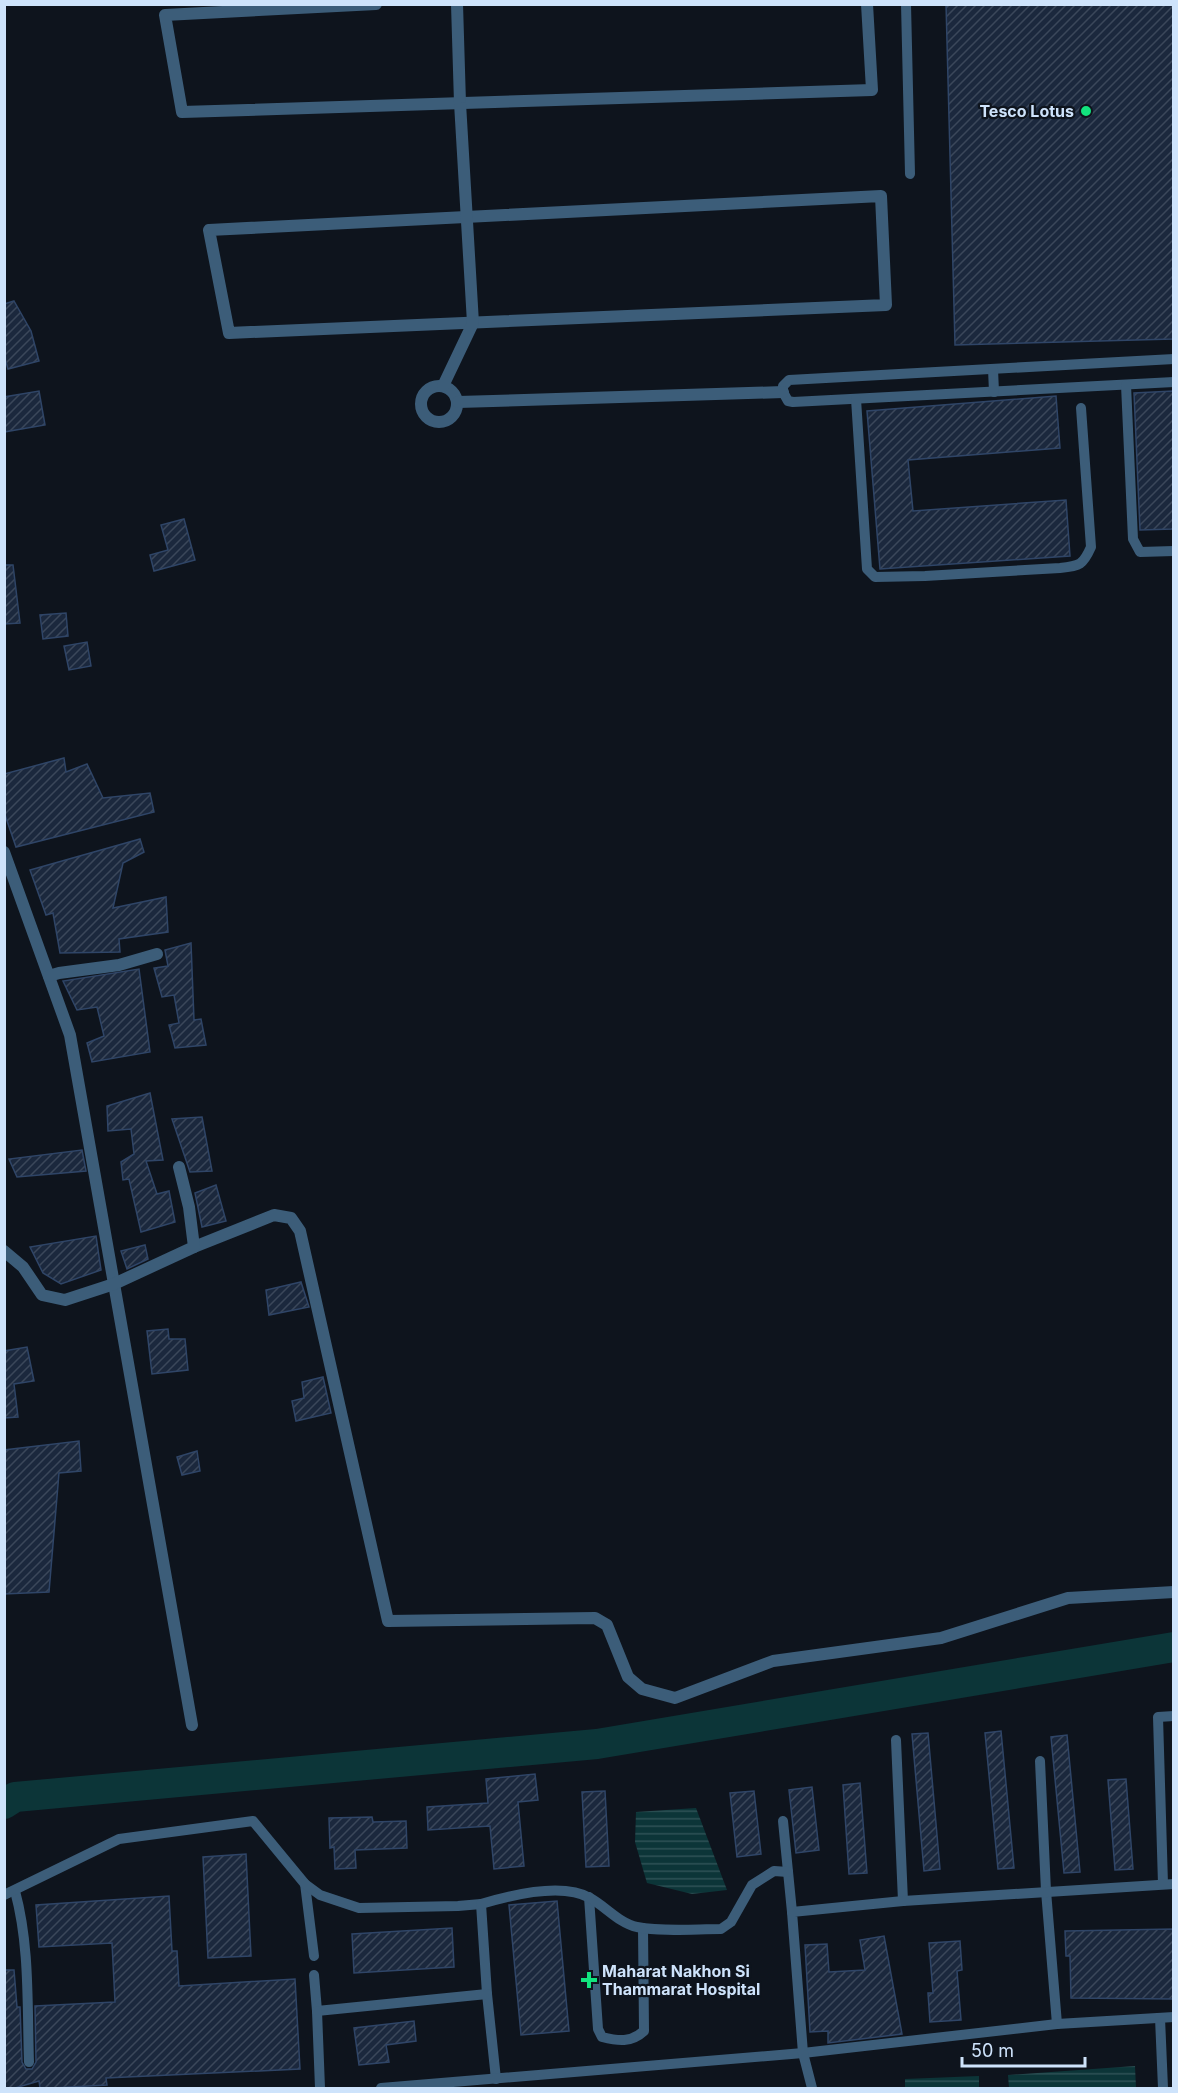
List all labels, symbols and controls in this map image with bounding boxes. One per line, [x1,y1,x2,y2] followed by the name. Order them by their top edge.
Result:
[979,101,1074,121] place label: Tesco Lotus
[1079,104,1093,118] marker: Tesco Lotus
[602,1961,760,1999] place label: Maharat Nakhon Si Thammarat Hospital
[580,1971,598,1989] marker: Maharat Nakhon Si Thammarat Hospital
[962,2030,1085,2068] scale bar
[971,2040,1014,2061] text: 50 m

